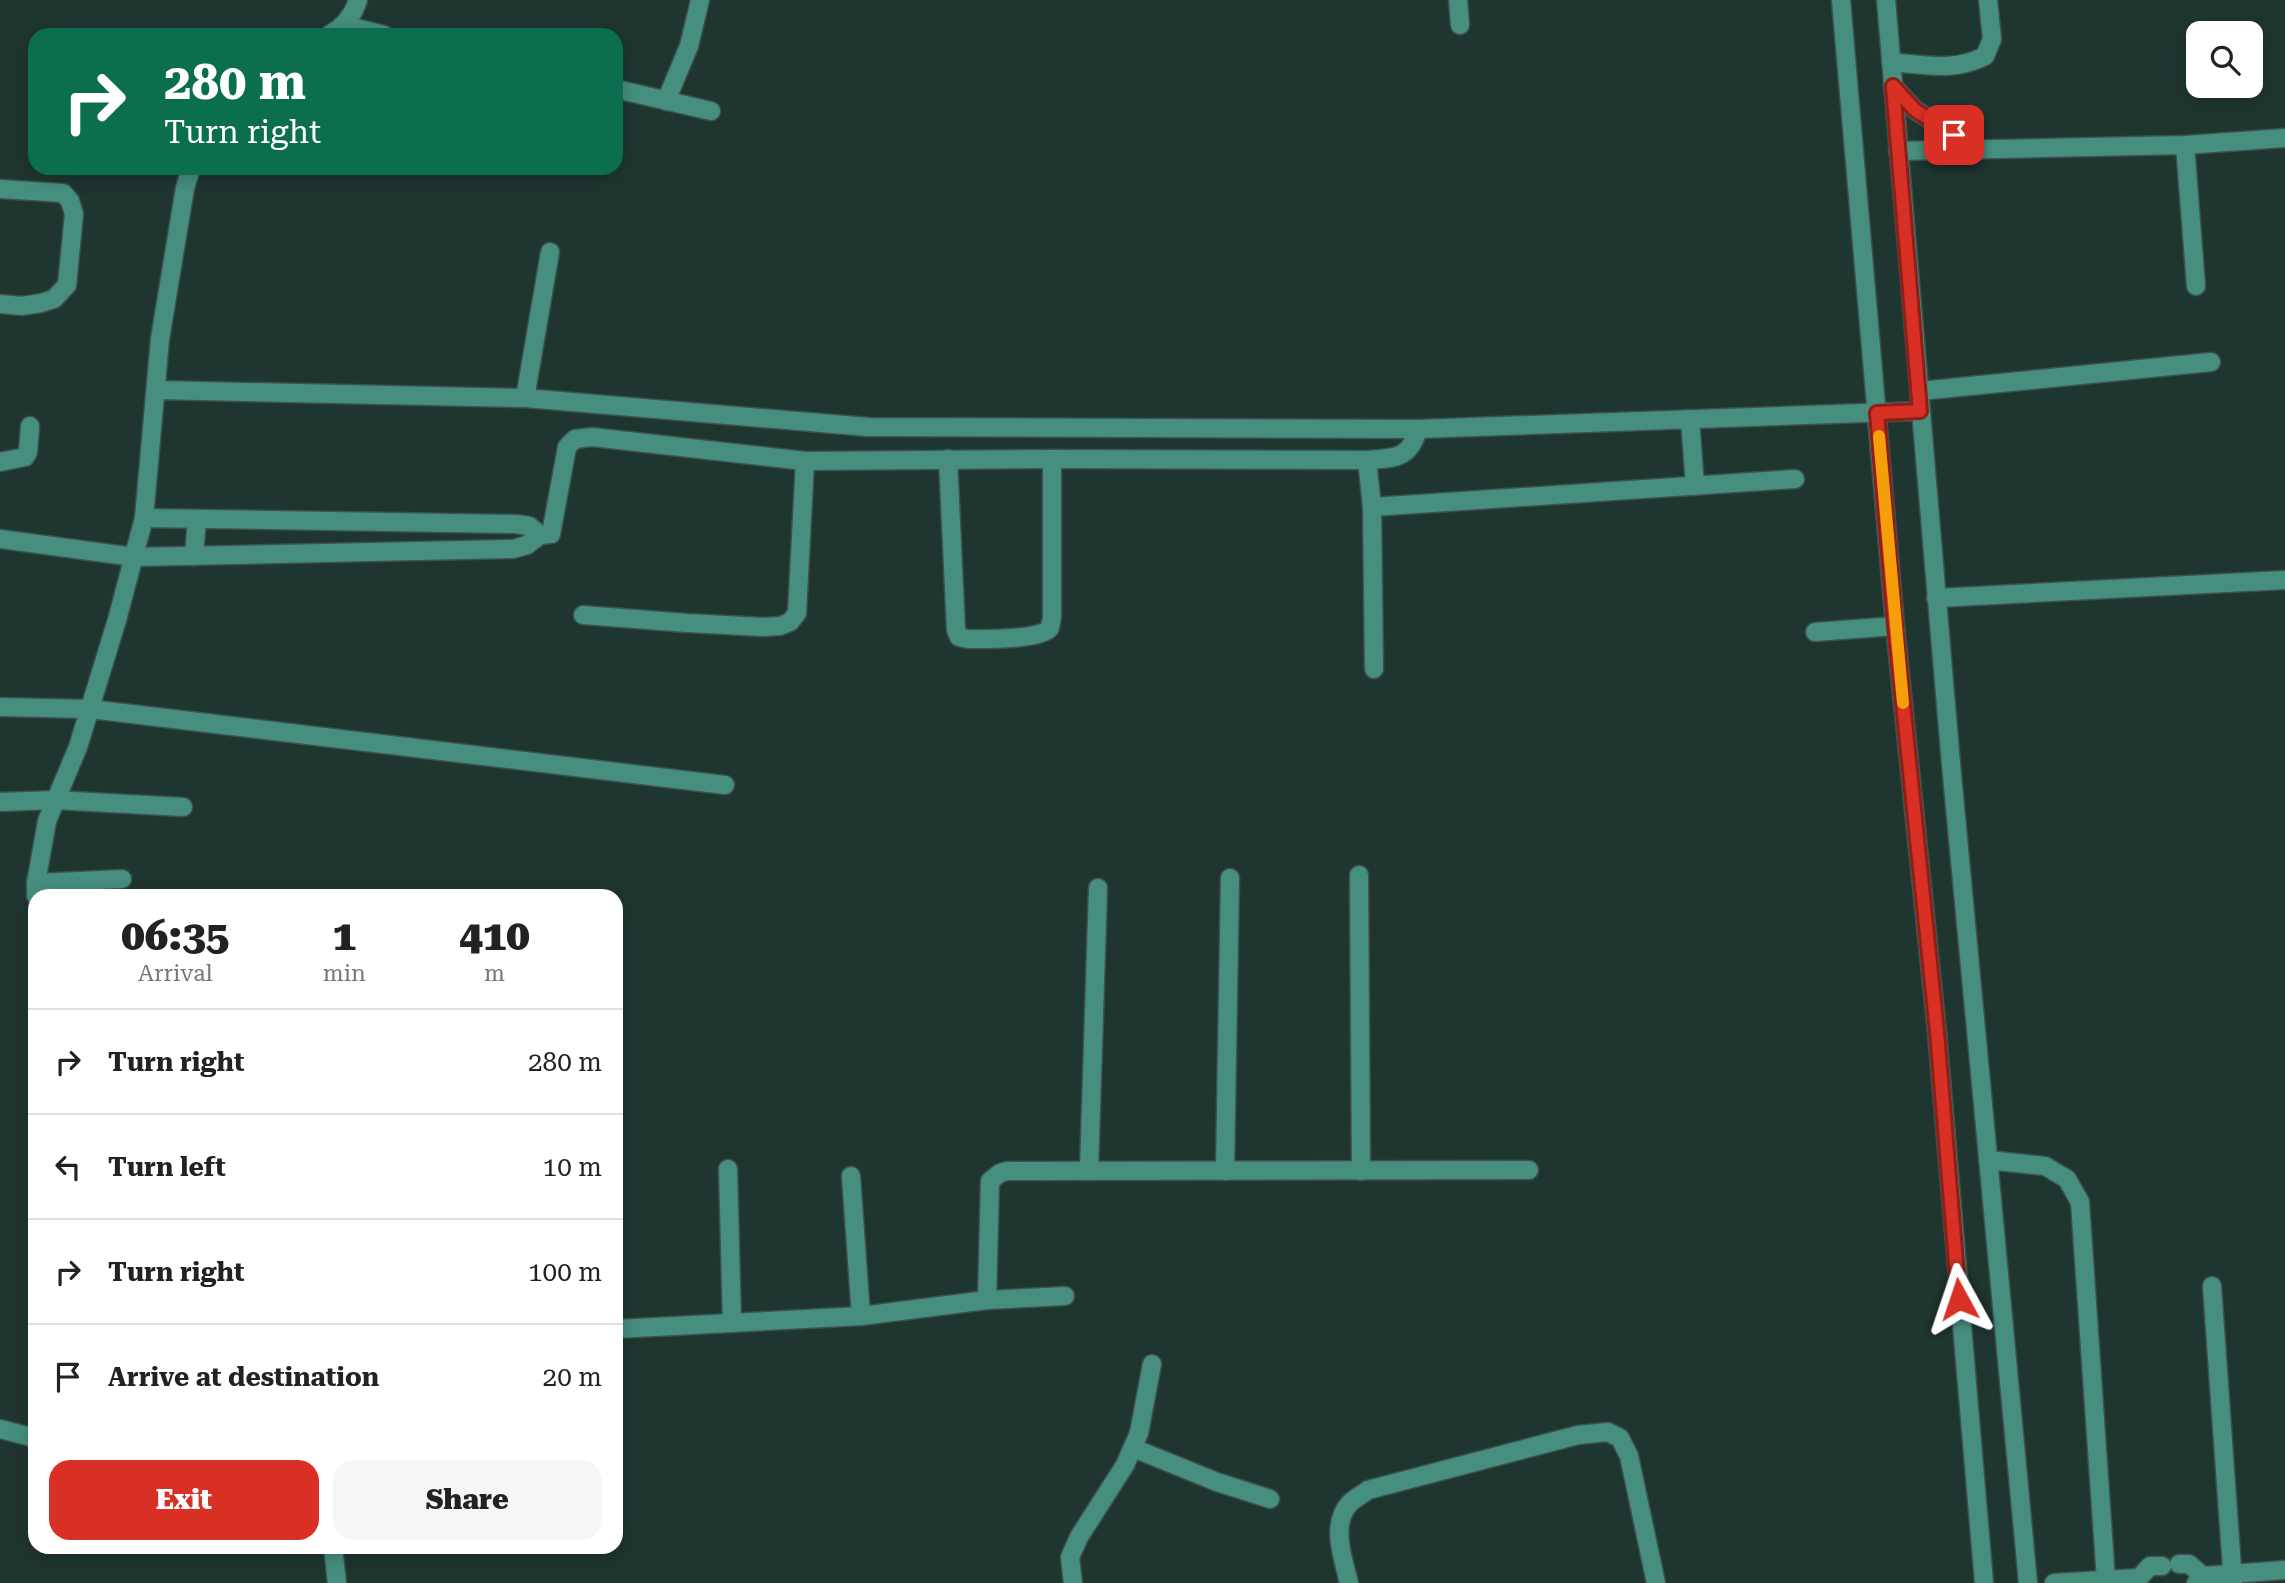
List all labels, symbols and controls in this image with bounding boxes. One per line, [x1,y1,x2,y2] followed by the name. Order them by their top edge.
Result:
[2186,21,2263,98] map controls
[2186,21,2263,98] button: search
[164,54,306,111] text: 280 m
[49,56,140,147] icon: right
[1924,105,1984,165] pin
[164,113,321,151] text: Turn right
[1935,116,1973,154] icon: arrive
[121,911,229,960] text: 06:35
[332,911,356,960] text: 1
[459,911,530,960] text: 410
[138,960,213,987] text: Arrival
[323,960,366,987] text: min
[484,960,505,987] text: m
[49,1043,87,1081] icon: right
[108,1047,244,1077] text: Turn right
[528,1047,602,1077] text: 280 m
[49,1148,87,1186] icon: left
[108,1152,226,1182] text: Turn left
[543,1152,602,1182] text: 10 m
[49,1253,87,1291] icon: right
[108,1257,244,1287] text: Turn right
[528,1257,602,1287] text: 100 m
[1922,1262,1996,1336] position arrow
[49,1358,87,1396] icon: arrive
[108,1362,379,1392] text: Arrive at destination
[543,1362,602,1392] text: 20 m
[49,1460,319,1540] button: Exit
[333,1460,602,1540] button: Share

